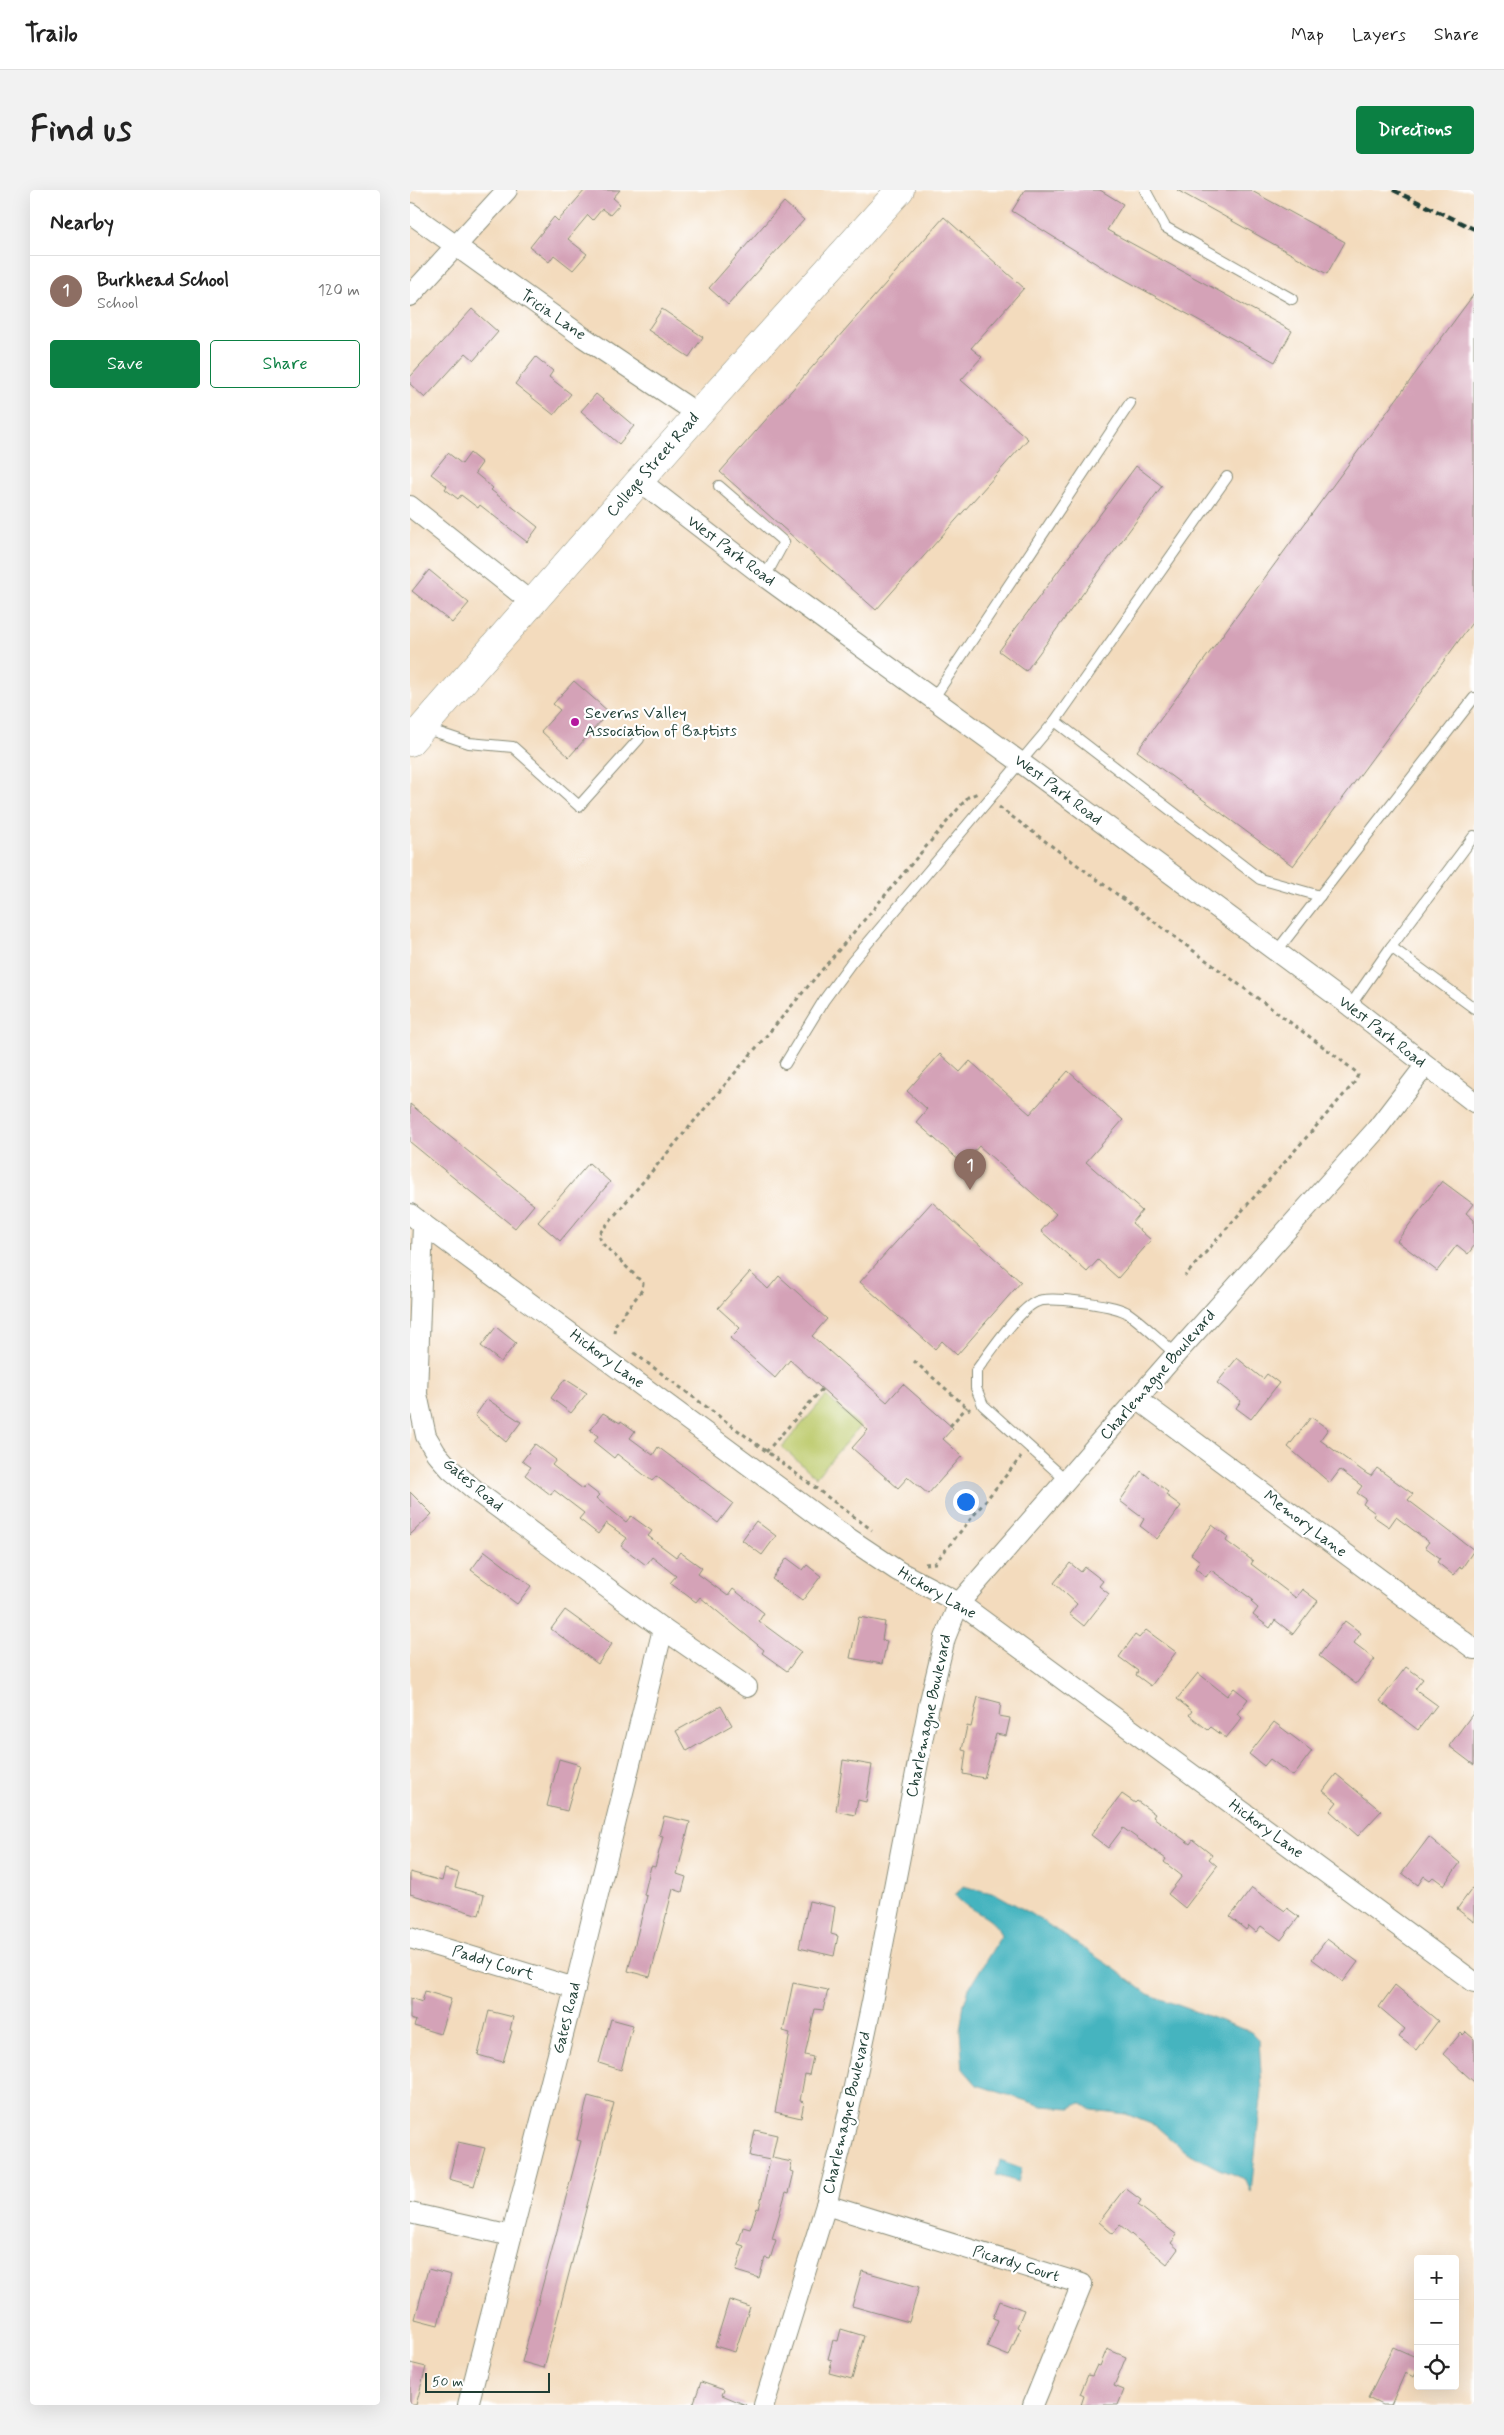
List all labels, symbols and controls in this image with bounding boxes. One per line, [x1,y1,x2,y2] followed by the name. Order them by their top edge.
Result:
[25,19,78,50] text: Trailo
[1291,23,1324,47] text: Map
[1352,23,1406,47] text: Layers
[1434,23,1479,47] text: Share
[1356,106,1474,154] button: Directions
[30,107,132,153] text: Find us
[50,209,114,237] text: Nearby
[97,268,229,293] text: Burkhead School
[62,280,70,301] text: 1
[318,280,360,301] text: 120 m
[516,285,590,345] street label: Tricia Lane
[97,293,138,314] text: School
[50,340,200,388] button: Save
[210,340,360,388] button: Share
[602,408,704,522] street label: College Street Road
[683,511,779,591] street label: West Park Road
[585,703,737,742] place label: Severns Valley Association of Baptists
[569,716,581,728] marker: Severns Valley Association of Baptists
[1010,750,1106,830] street label: West Park Road
[1334,991,1430,1073] street label: West Park Road
[954,1149,986,1190] pin: 1
[1095,1305,1221,1445] street label: Charlemagne Boulevard
[565,1325,649,1393] street label: Hickory Lane
[438,1453,508,1517] street label: Gates Road
[1259,1486,1351,1562] street label: Memory Lane
[953,1489,979,1515] your location
[894,1562,980,1624] street label: Hickory Lane
[901,1632,958,1800] street label: Charlemagne Boulevard
[1224,1795,1308,1863] street label: Hickory Lane
[449,1941,537,1986] street label: Paddy Court
[548,1980,586,2056] street label: Gates Road
[818,2030,877,2197] street label: Charlemagne Boulevard
[970,2241,1062,2287] street label: Picardy Court
[1414,2255,1459,2390] map controls
[1414,2255,1459,2300] button: +
[1414,2300,1459,2345] button: −
[1414,2345,1459,2390] button: locate
[425,2370,550,2393] scale bar
[432,2373,463,2391] text: 50 m

